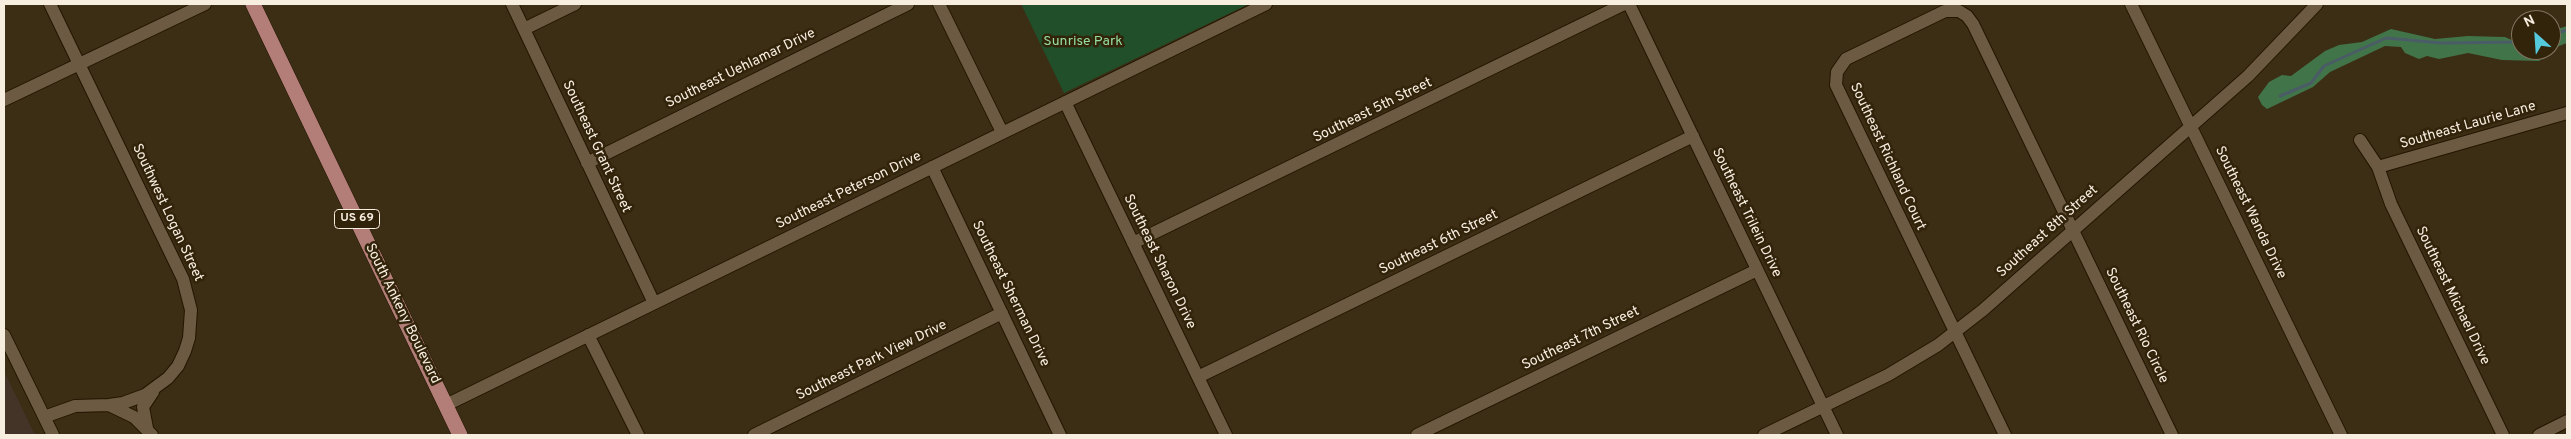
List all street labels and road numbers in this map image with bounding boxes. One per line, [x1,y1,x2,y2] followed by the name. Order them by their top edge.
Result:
[663,25,819,113] street label: Southeast Uehlamar Drive
[1311,75,1435,147] street label: Southeast 5th Street
[558,78,634,216] street label: Southeast Grant Street
[1845,81,1929,233] street label: Southeast Richland Court
[2398,99,2538,153] street label: Southeast Laurie Lane
[128,141,206,285] street label: Southwest Logan Street
[2211,144,2289,282] street label: Southeast Wanda Drive
[1707,146,1785,280] street label: Southeast Trilein Drive
[774,148,924,234] street label: Southeast Peterson Drive
[1994,182,2102,282] street label: Southeast 8th Street
[1119,192,1199,332] street label: Southeast Sharon Drive
[1377,207,1501,279] street label: Southeast 6th Street
[334,210,380,228] road number: US 69
[967,218,1053,370] street label: Southeast Sherman Drive
[2411,224,2493,368] street label: Southeast Michael Drive
[361,241,443,387] street label: South Ankeny Boulevard
[2101,265,2171,387] street label: Southeast Rio Circle
[1520,303,1642,375] street label: Southeast 7th Street
[794,317,950,405] street label: Southeast Park View Drive

